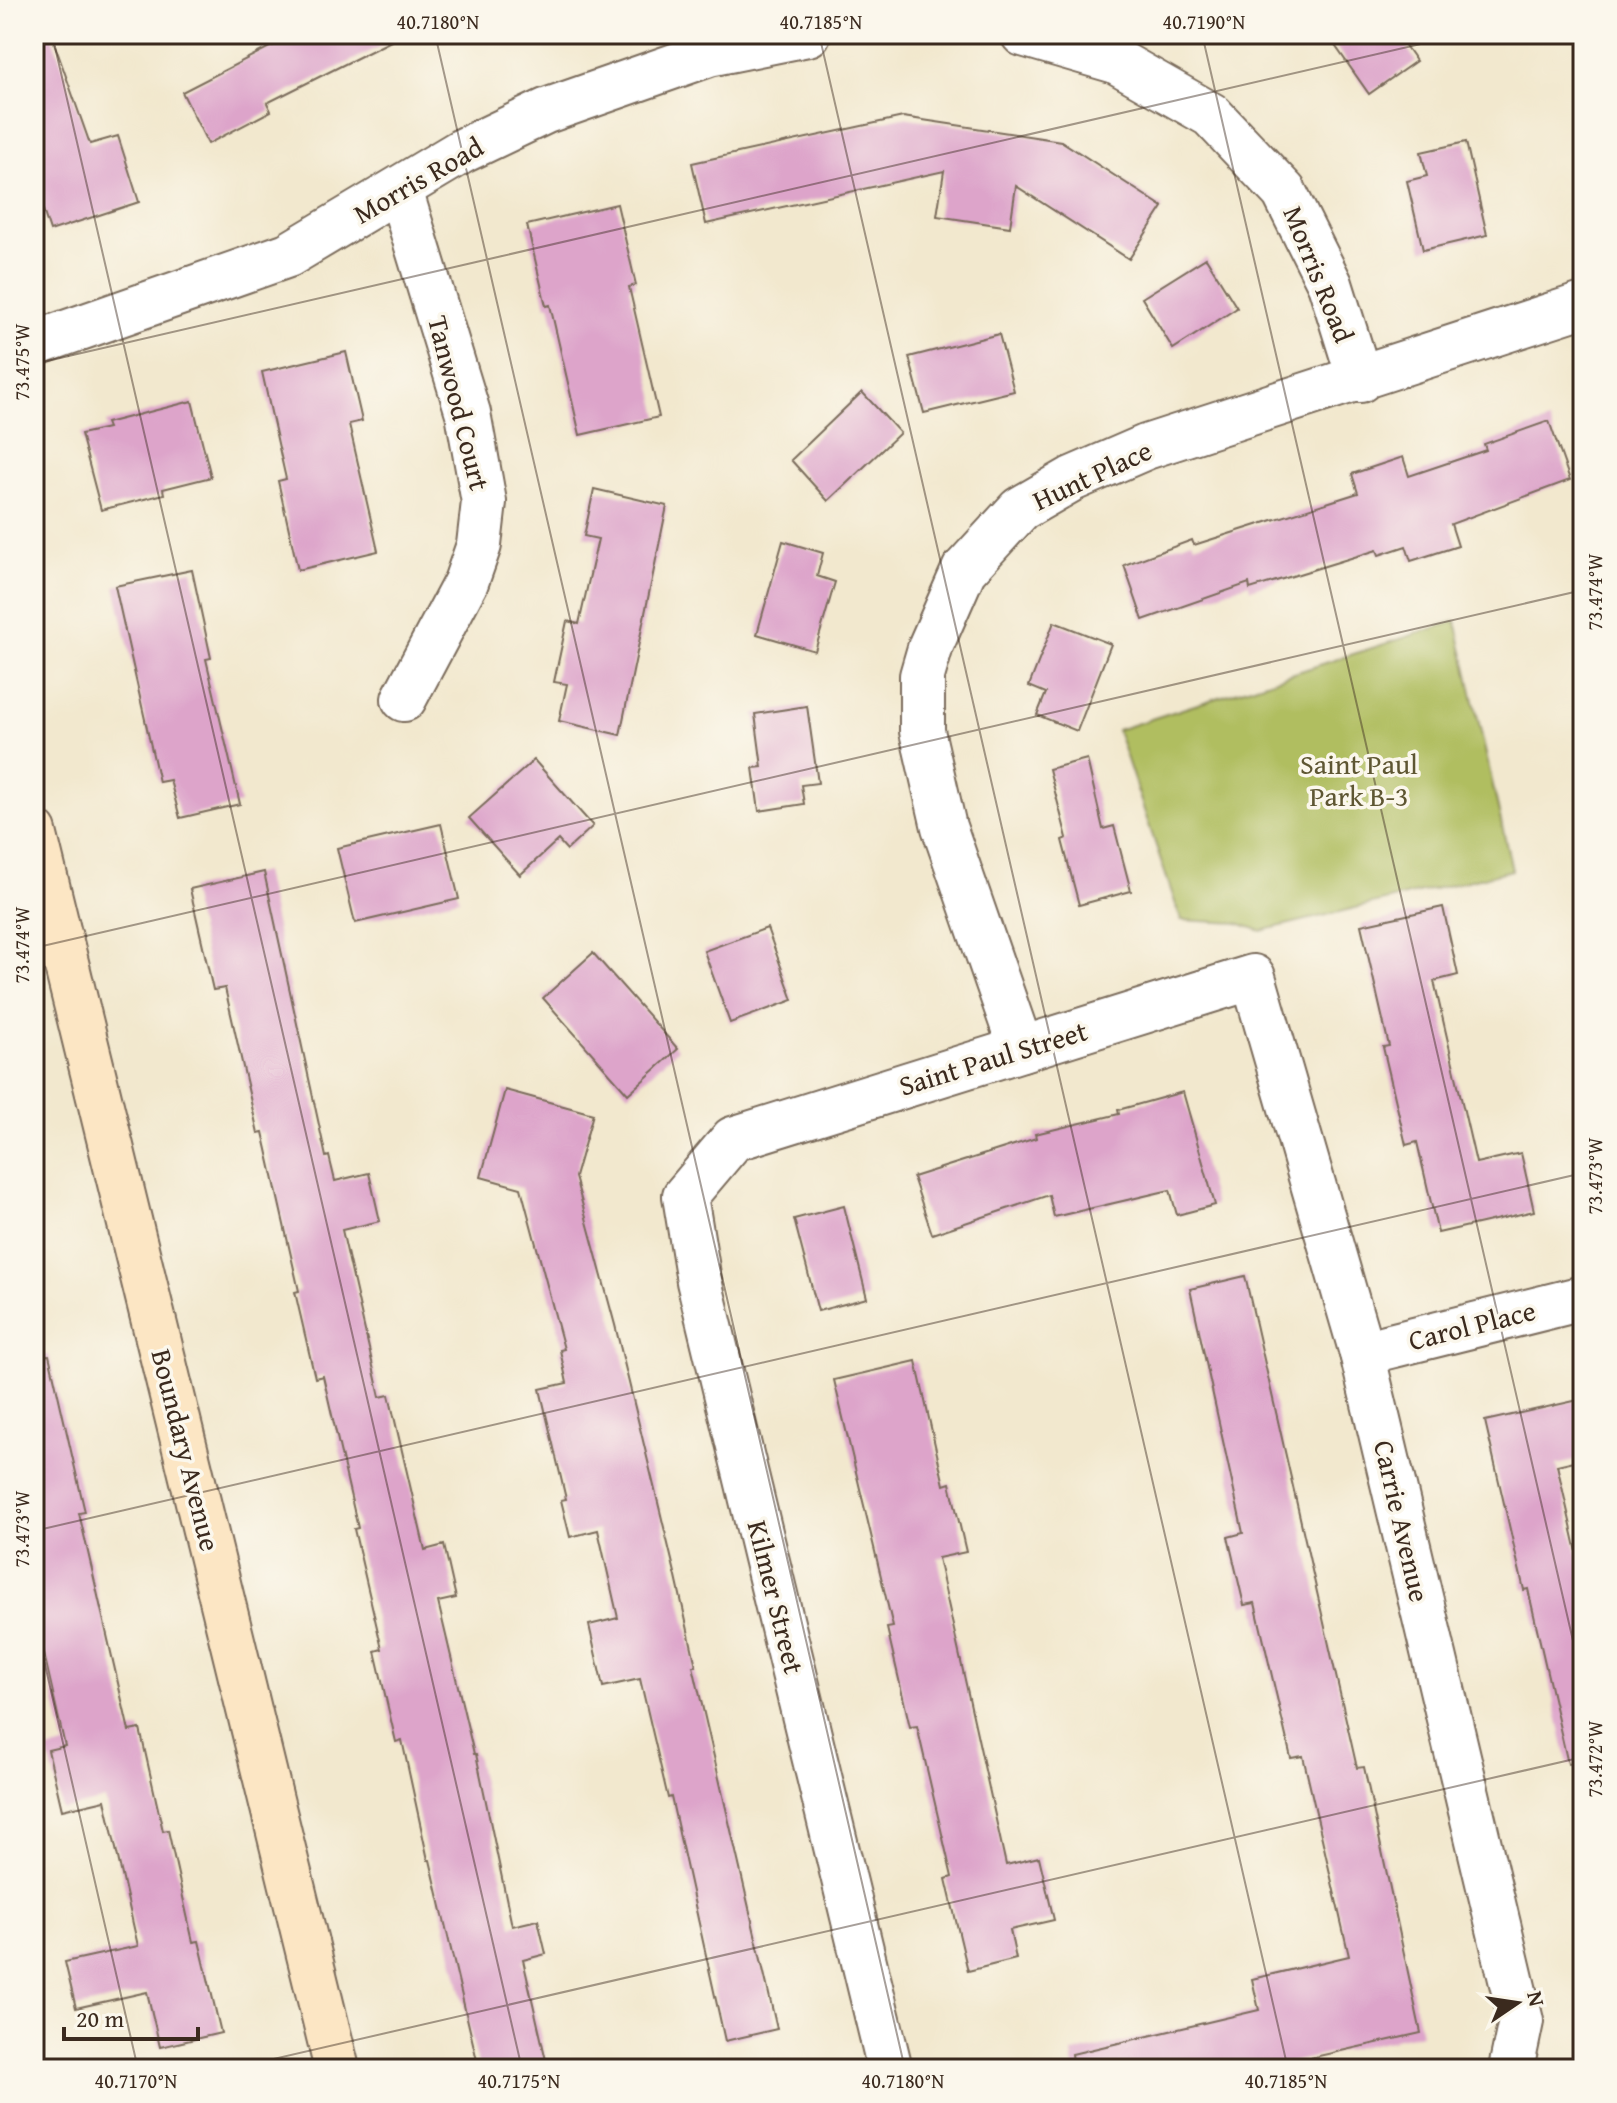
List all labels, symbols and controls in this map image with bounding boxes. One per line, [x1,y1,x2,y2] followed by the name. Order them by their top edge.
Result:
[397,7,479,36] text: 40.7180°N
[780,7,862,36] text: 40.7185°N
[1163,7,1245,36] text: 40.7190°N
[345,126,490,233] street label: Morris Road
[1273,199,1365,348] street label: Morris Road
[418,311,501,495] street label: Tanwood Court
[7,323,36,401] text: 73.475°W
[1025,429,1158,520] street label: Hunt Place
[1580,553,1609,631] text: 73.474°W
[1300,743,1418,816] park label: Saint Paul Park B-3
[7,906,36,984] text: 73.474°W
[894,1009,1092,1106] street label: Saint Paul Street
[1580,1137,1609,1215] text: 73.473°W
[1404,1289,1540,1360] street label: Carol Place
[142,1345,231,1555] street label: Boundary Avenue
[1364,1436,1441,1606] street label: Carrie Avenue
[7,1490,36,1568] text: 73.473°W
[738,1516,815,1678] street label: Kilmer Street
[1580,1720,1609,1798] text: 73.472°W
[1477,1963,1557,2043] north arrow
[1519,1988,1554,2010] text: N
[64,1991,198,2041] scale bar
[76,2001,124,2036] text: 20 m
[95,2066,177,2095] text: 40.7170°N
[478,2066,560,2095] text: 40.7175°N
[862,2066,944,2095] text: 40.7180°N
[1245,2066,1327,2095] text: 40.7185°N

